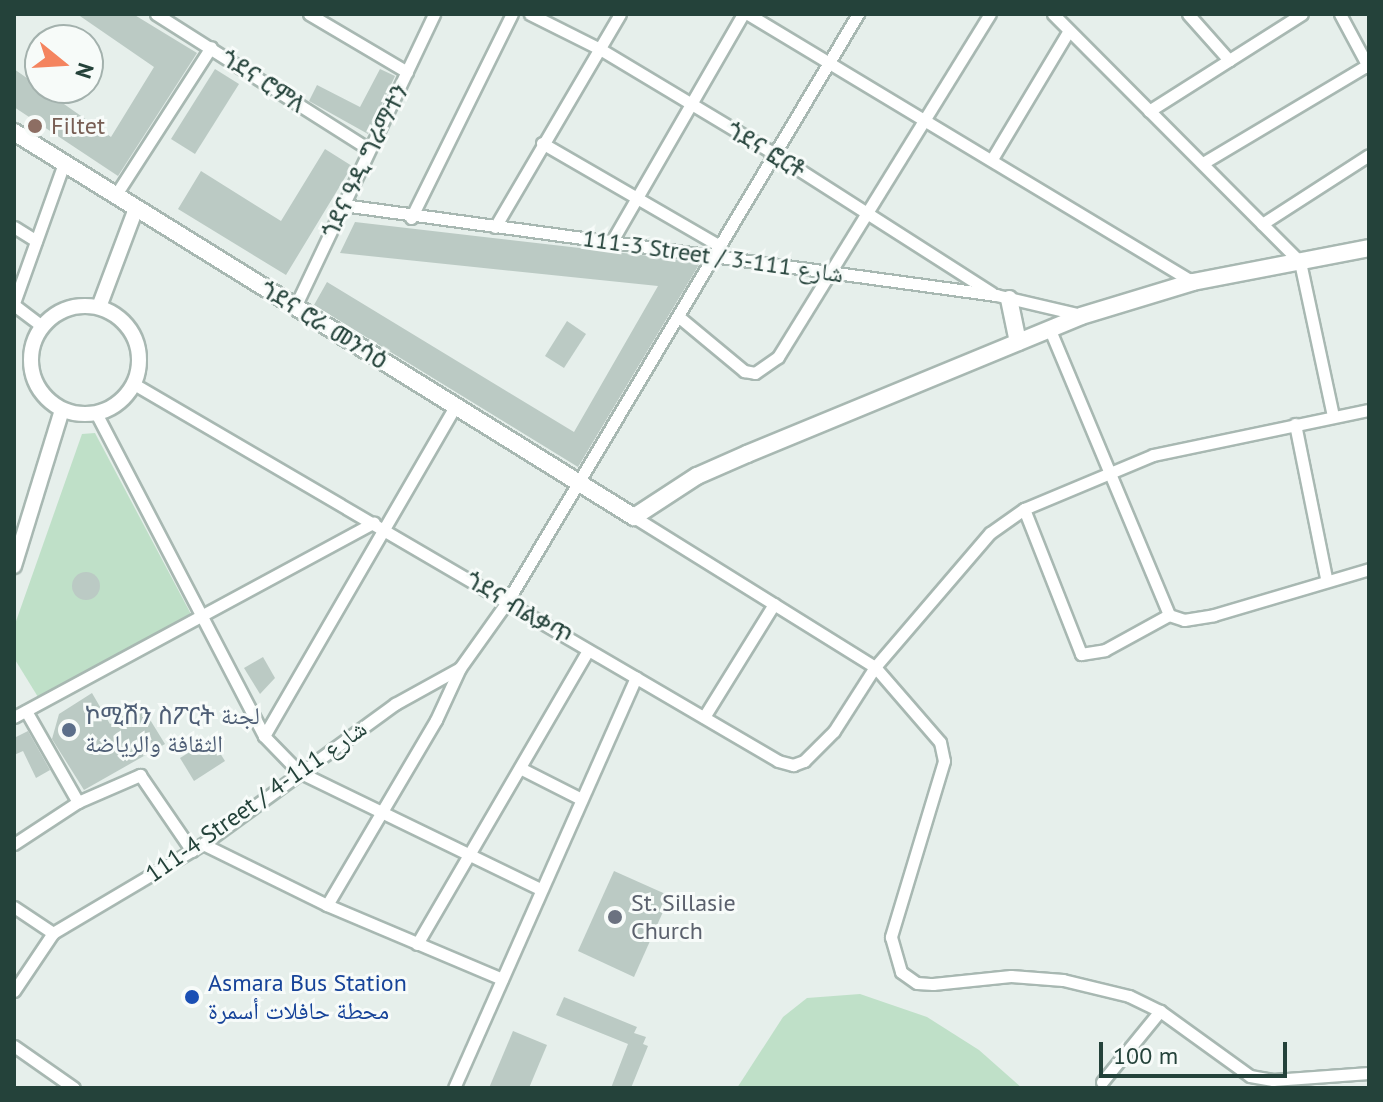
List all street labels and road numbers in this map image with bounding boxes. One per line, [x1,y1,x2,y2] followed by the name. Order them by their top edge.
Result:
[216,43,310,119] street label: ጎደና ሮምለ
[315,80,415,242] street label: ጎደና ዓዲ ግራማተን
[722,115,810,185] street label: ጎደና ፎርቶ
[581,223,845,289] street label: 111-3 Street / شارع 111-3
[255,275,393,375] street label: ጎደና ሮራ መንሳዕ
[461,565,577,651] street label: ጎደና ብልቃጥ
[140,714,372,888] street label: 111-4 Street / شارع 111-4

